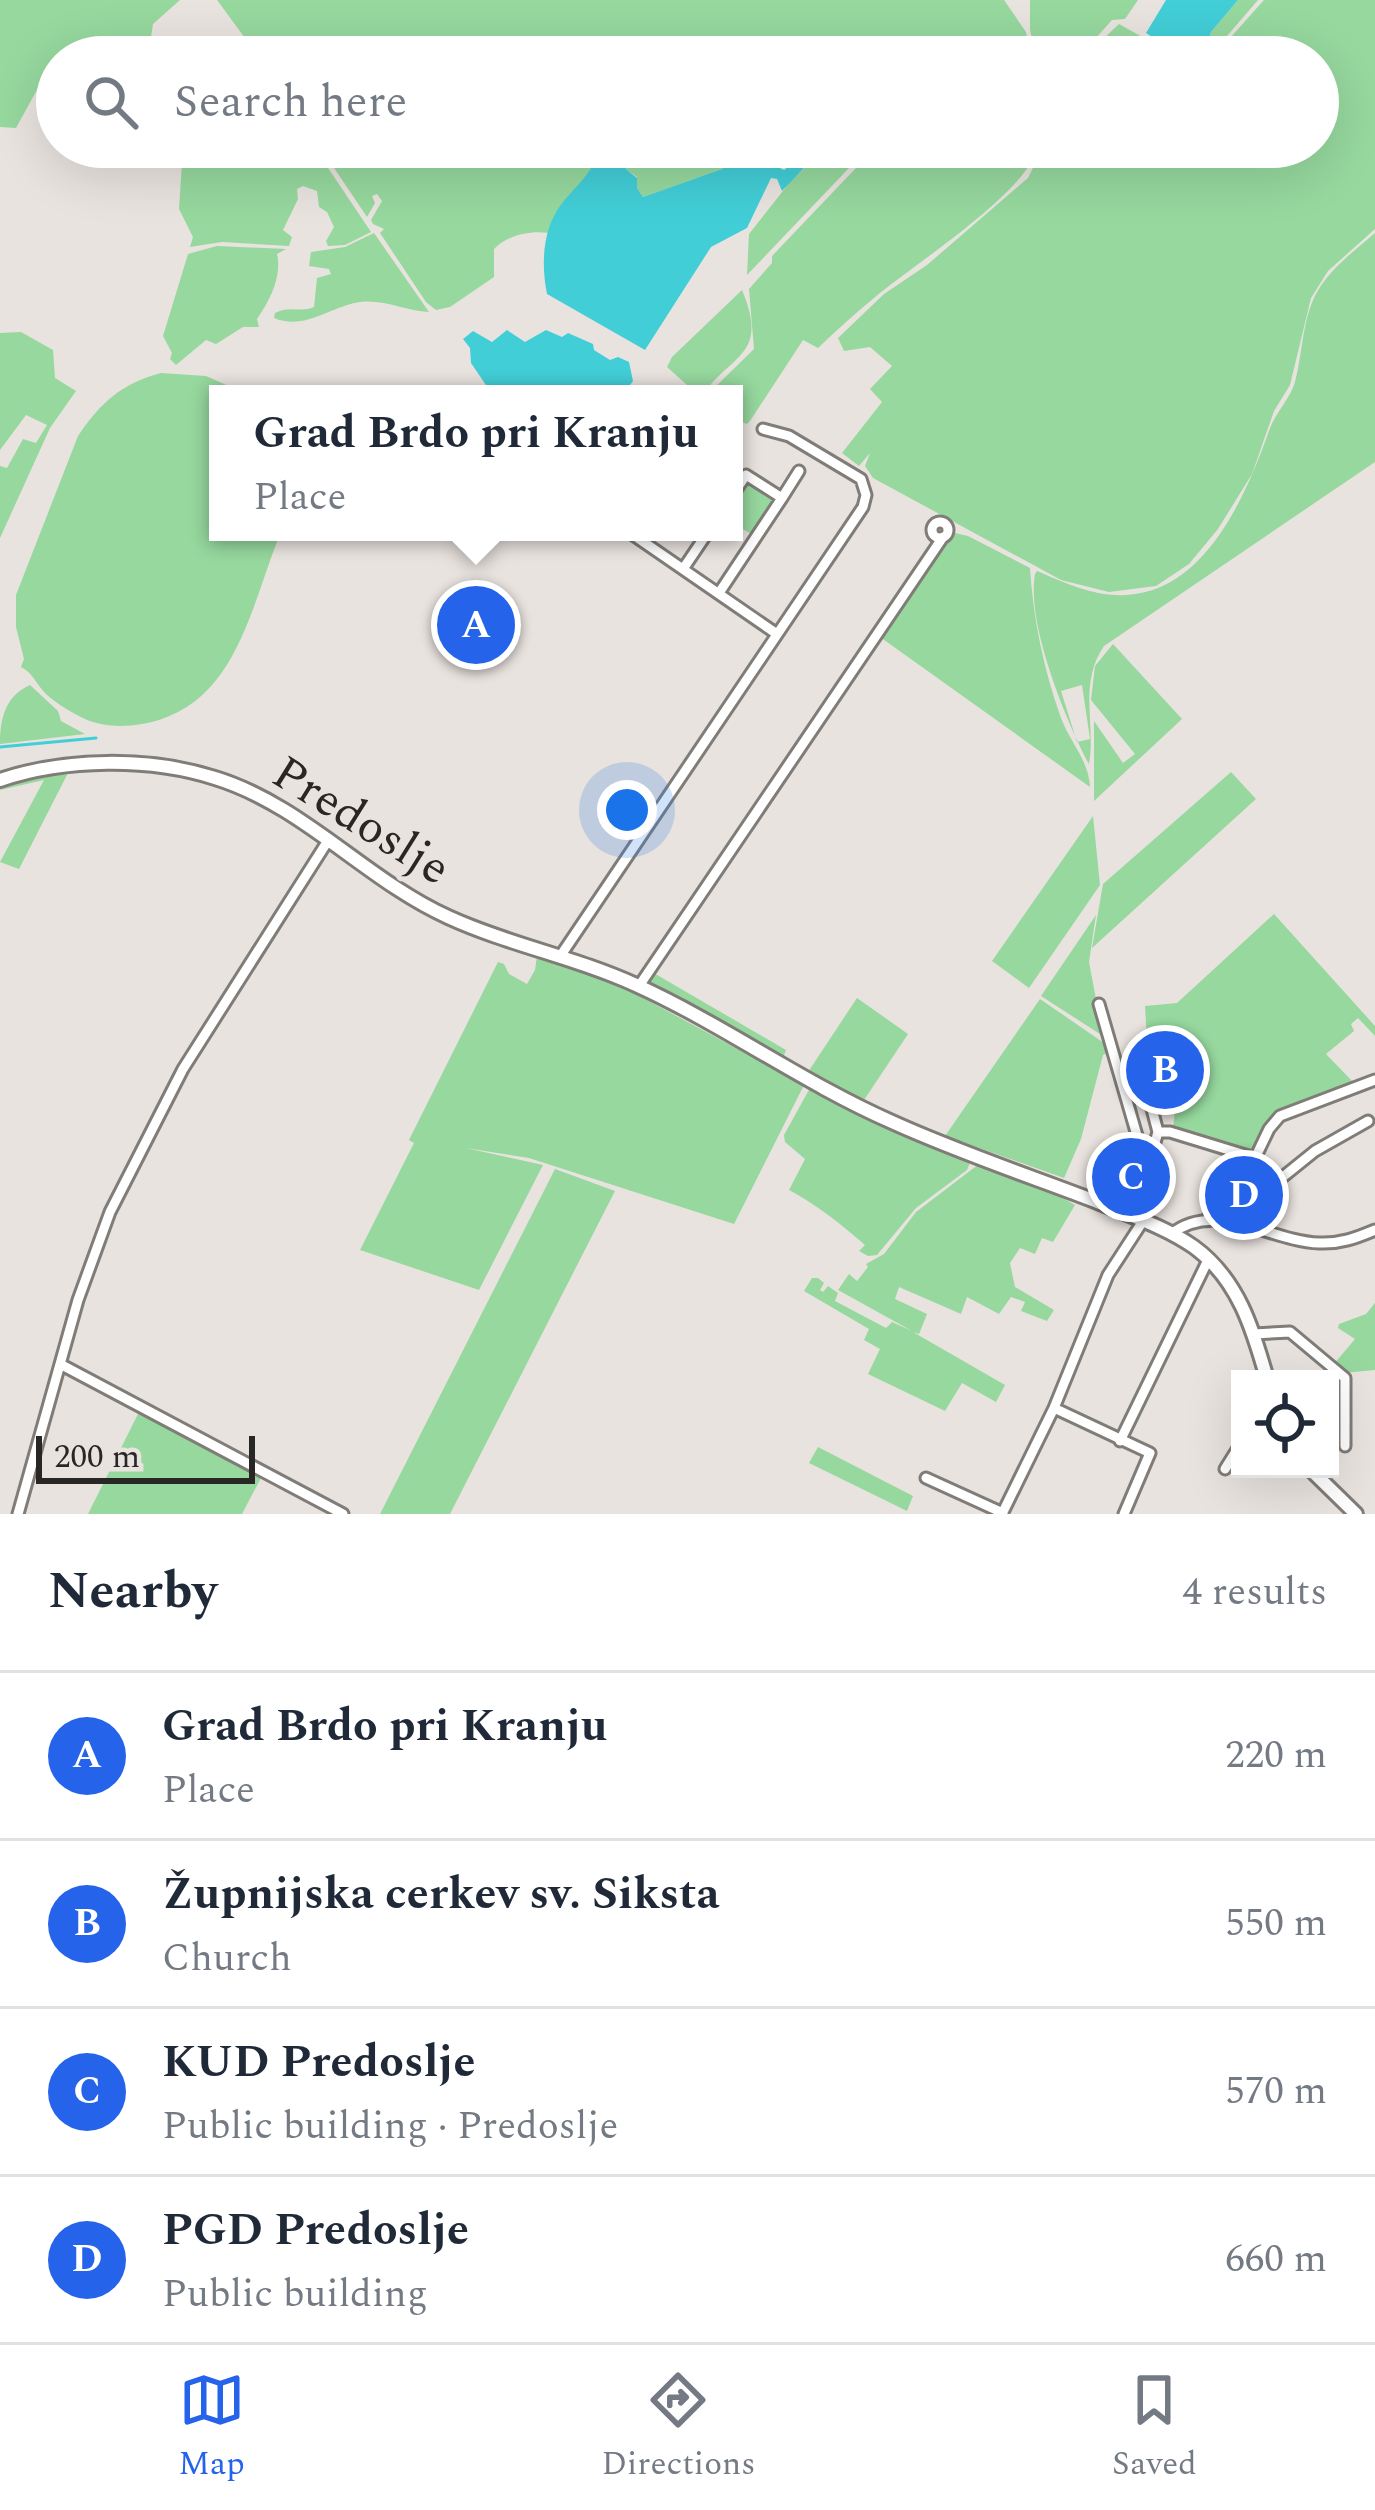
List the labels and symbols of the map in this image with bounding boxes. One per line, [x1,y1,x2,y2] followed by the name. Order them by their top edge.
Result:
[437,580,515,670] pin: A
[258,737,464,905] street label: Predoslje
[597,780,657,840] your location
[1126,1025,1204,1115] pin: B
[1092,1132,1170,1222] pin: C
[1205,1150,1283,1240] pin: D
[36,1430,255,1483] scale bar

